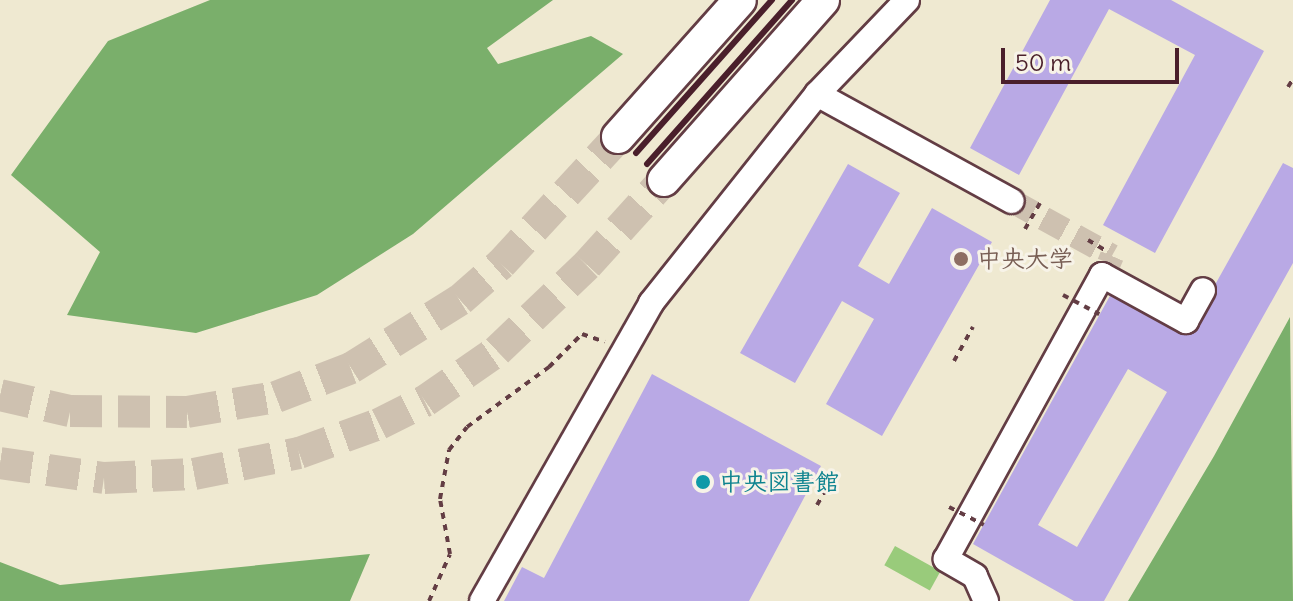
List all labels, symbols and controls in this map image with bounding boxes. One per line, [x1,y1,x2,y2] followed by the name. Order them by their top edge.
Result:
[1005,32,1183,82] scale bar
[1015,47,1071,77] text: 50 m
[977,245,1073,273] place label: 中央大学
[952,250,970,268] marker: 中央大学
[719,468,839,496] place label: 中央図書館
[694,473,712,491] marker: 中央図書館

